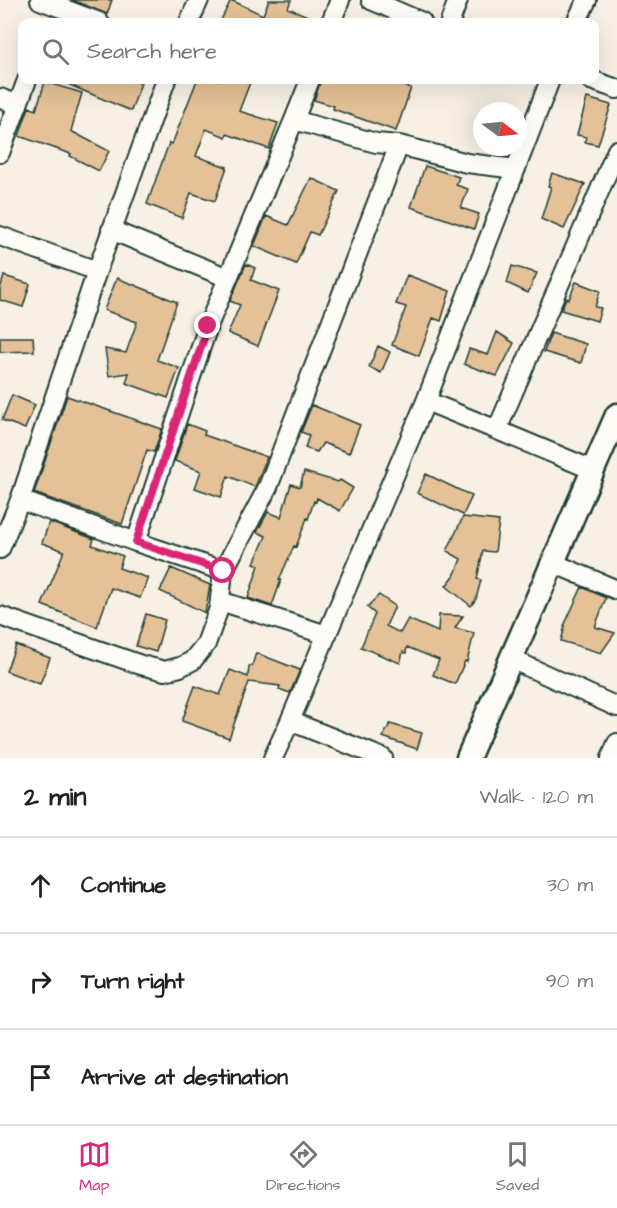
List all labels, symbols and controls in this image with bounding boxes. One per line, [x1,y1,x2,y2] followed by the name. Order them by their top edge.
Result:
[18,18,599,84] search box
[39,35,72,68] icon: search
[87,36,217,67] text: Search here
[473,102,527,156] north arrow
[194,312,220,338] route end
[209,557,235,583] route start
[24,779,86,815] text: 2 min
[480,783,593,811] text: Walk · 120 m
[24,869,57,902] icon: ahead
[81,870,166,901] text: Continue
[547,871,593,899] text: 30 m
[24,965,57,998] icon: right
[81,966,184,997] text: Turn right
[545,967,593,995] text: 90 m
[24,1061,57,1094] icon: arrive
[81,1062,288,1093] text: Arrive at destination
[78,1138,111,1196] tab: Map
[266,1138,340,1196] tab: Directions
[496,1138,539,1196] tab: Saved

